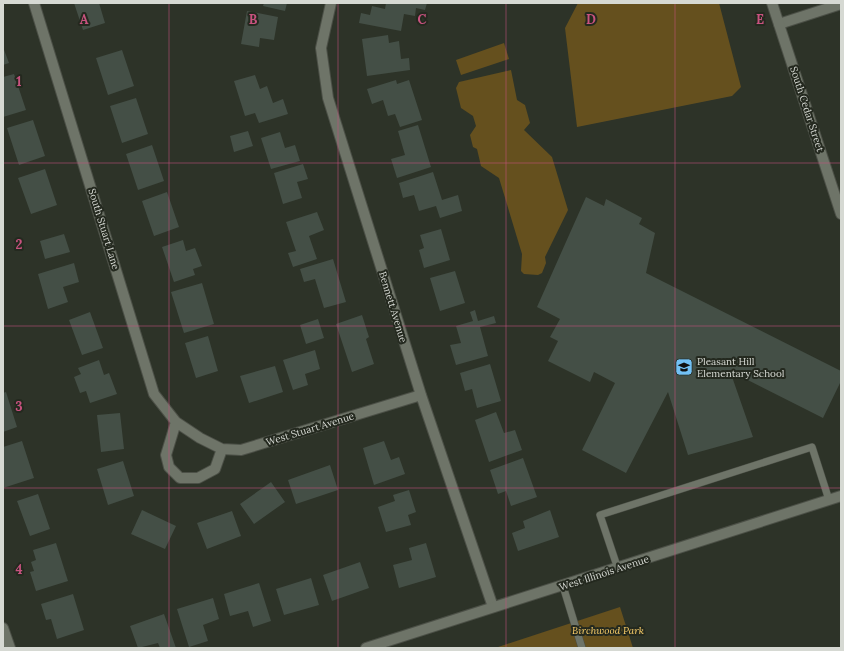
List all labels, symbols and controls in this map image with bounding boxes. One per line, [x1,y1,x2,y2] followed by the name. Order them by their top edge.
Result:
[80,11,89,28] text: A
[249,11,258,28] text: B
[418,11,427,28] text: C
[586,11,596,28] text: D
[756,11,764,28] text: E
[787,65,827,153] street label: South Cedar Street
[16,73,22,90] text: 1
[85,187,123,272] street label: South Stuart Lane
[16,236,23,253] text: 2
[376,270,410,345] street label: Bennett Avenue
[697,355,785,380] place label: Pleasant Hill Elementary School
[674,357,694,377] school or university icon: Pleasant Hill Elementary School
[15,398,23,415] text: 3
[264,409,356,449] street label: West Stuart Avenue
[557,552,651,594] street label: West Illinois Avenue
[15,561,23,578] text: 4
[572,624,644,637] park label: Birchwood Park

